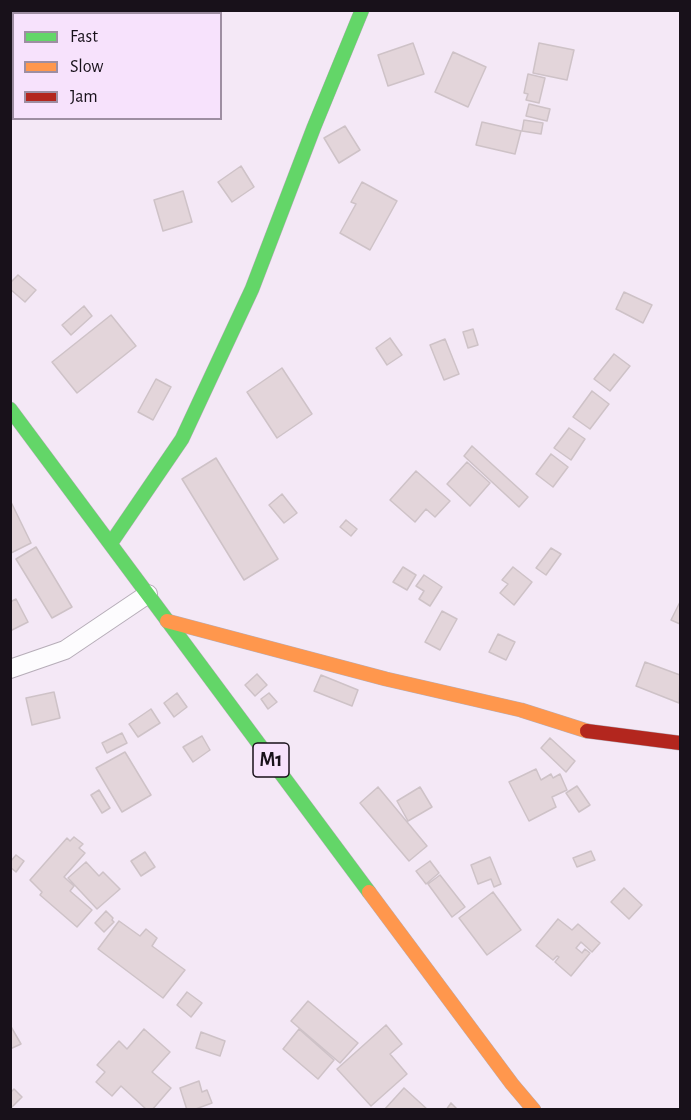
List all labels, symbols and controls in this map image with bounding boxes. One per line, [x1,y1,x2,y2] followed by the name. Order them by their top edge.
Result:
[12,12,222,120] legend
[70,28,98,46] text: Fast
[70,58,103,76] text: Slow
[70,88,98,106] text: Jam
[253,743,289,777] road number: M1

